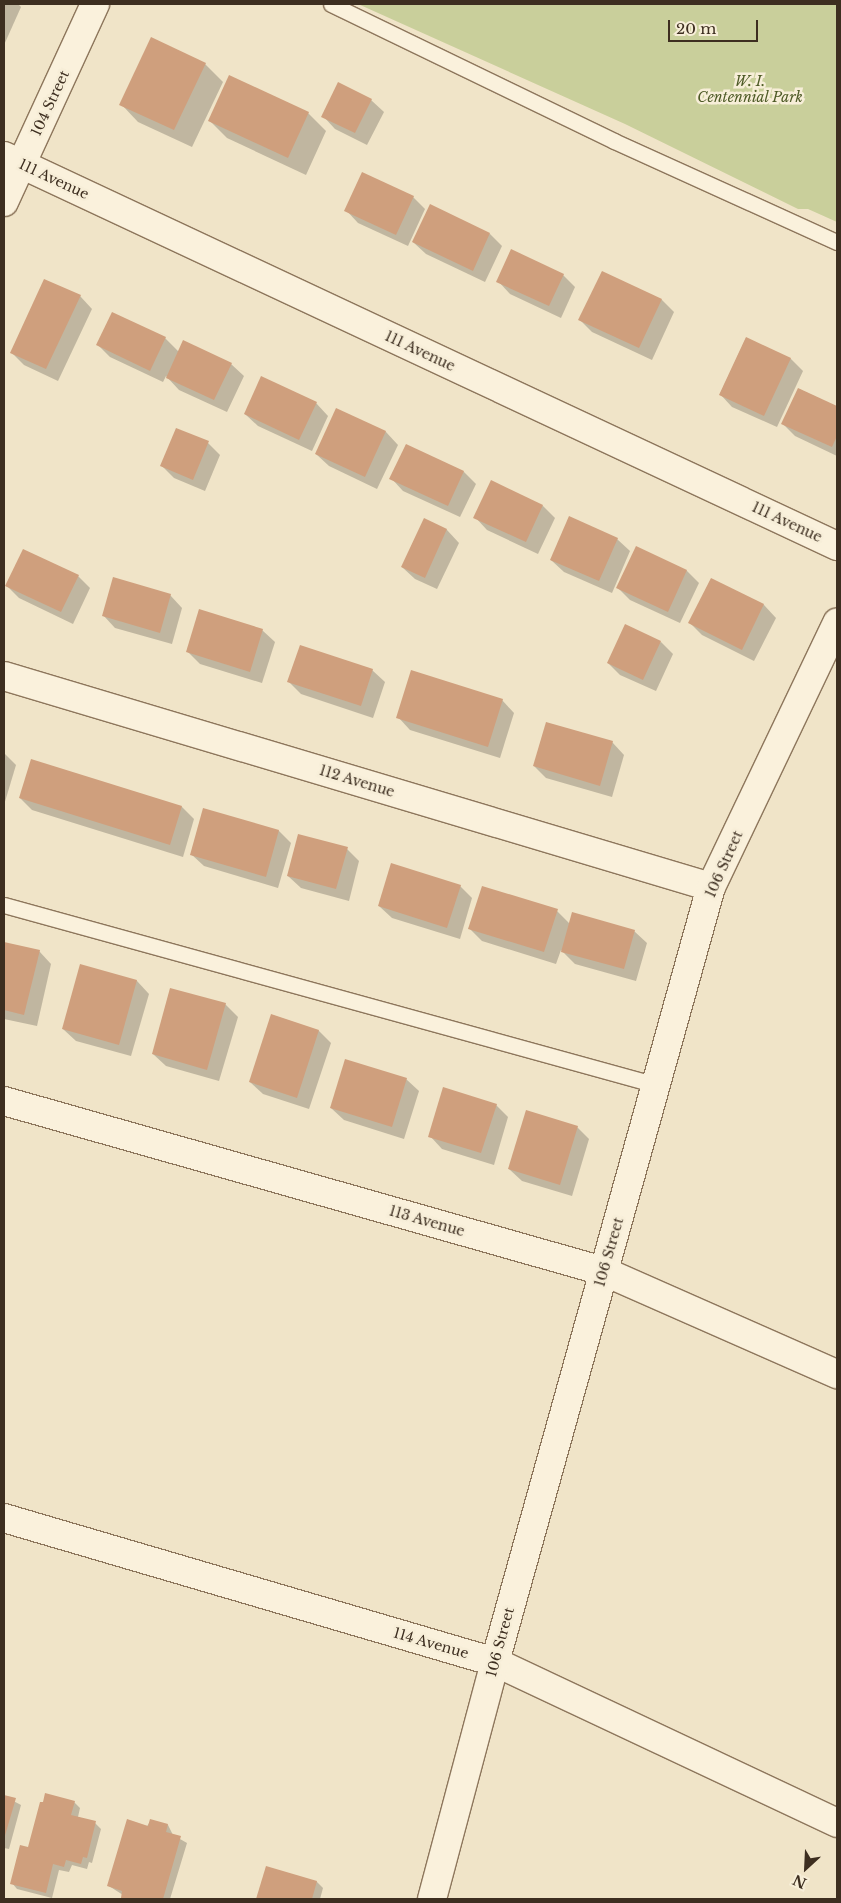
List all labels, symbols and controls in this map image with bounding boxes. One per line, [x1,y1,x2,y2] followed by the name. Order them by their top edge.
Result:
[671,10,761,42] scale bar
[676,19,716,38] text: 20 m
[27,67,73,139] street label: 104 Street
[697,73,803,105] park label: W. I. Centennial Park
[16,155,92,203] street label: 111 Avenue
[382,327,458,375] street label: 111 Avenue
[749,498,825,546] street label: 111 Avenue
[317,761,397,801] street label: 112 Avenue
[702,828,746,900] street label: 106 Street
[387,1202,467,1240] street label: 113 Avenue
[591,1215,627,1289] street label: 106 Street
[483,1605,517,1679] street label: 106 Street
[391,1624,471,1662] street label: 114 Avenue
[781,1843,831,1893] north arrow
[790,1871,809,1893] text: N

